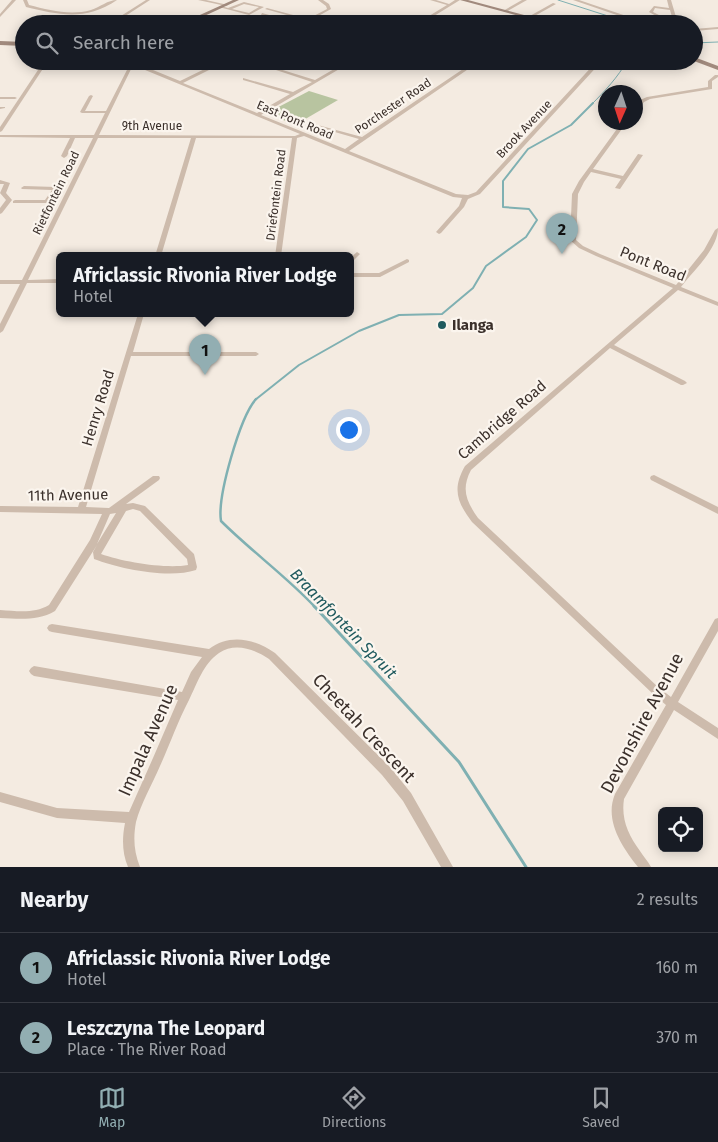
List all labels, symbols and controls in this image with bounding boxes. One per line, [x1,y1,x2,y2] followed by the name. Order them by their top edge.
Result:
[15,15,703,70] search box
[33,29,61,57] icon: search
[73,31,174,54] text: Search here
[352,75,434,137] street label: Porchester Road
[598,85,643,130] north arrow
[493,97,555,161] street label: Brook Avenue
[255,98,335,142] street label: East Pont Road
[122,119,182,133] street label: 9th Avenue
[263,148,289,242] street label: Driefontein Road
[30,149,82,237] street label: Rietfontein Road
[546,213,578,254] pin: 2
[617,243,689,285] street label: Pont Road
[56,252,354,317] popup
[73,264,337,287] text: Africlassic Rivonia River Lodge
[73,287,112,306] text: Hotel
[452,316,494,334] place label: Ilanga
[436,319,448,331] marker: Ilanga
[189,334,221,375] pin: 1
[78,368,118,448] street label: Henry Road
[454,377,550,463] street label: Cambridge Road
[336,417,362,443] your location
[27,485,109,505] street label: 11th Avenue
[286,564,401,683] water label: Braamfontein Spruit
[596,649,688,797] street label: Devonshire Avenue
[308,669,420,787] street label: Cheetah Crescent
[113,681,183,799] street label: Impala Avenue
[658,807,703,852] map controls
[658,807,703,852] button: locate
[20,887,88,913] text: Nearby
[637,890,698,909] text: 2 results
[67,947,331,970] text: Africlassic Rivonia River Lodge
[32,958,40,977] text: 1
[656,958,698,977] text: 160 m
[67,970,106,989] text: Hotel
[67,1017,265,1040] text: Leszczyna The Leopard
[32,1028,40,1047] text: 2
[656,1028,698,1047] text: 370 m
[67,1040,226,1059] text: Place · The River Road
[98,1084,126,1131] tab: Map
[322,1084,386,1131] tab: Directions
[582,1084,620,1131] tab: Saved

